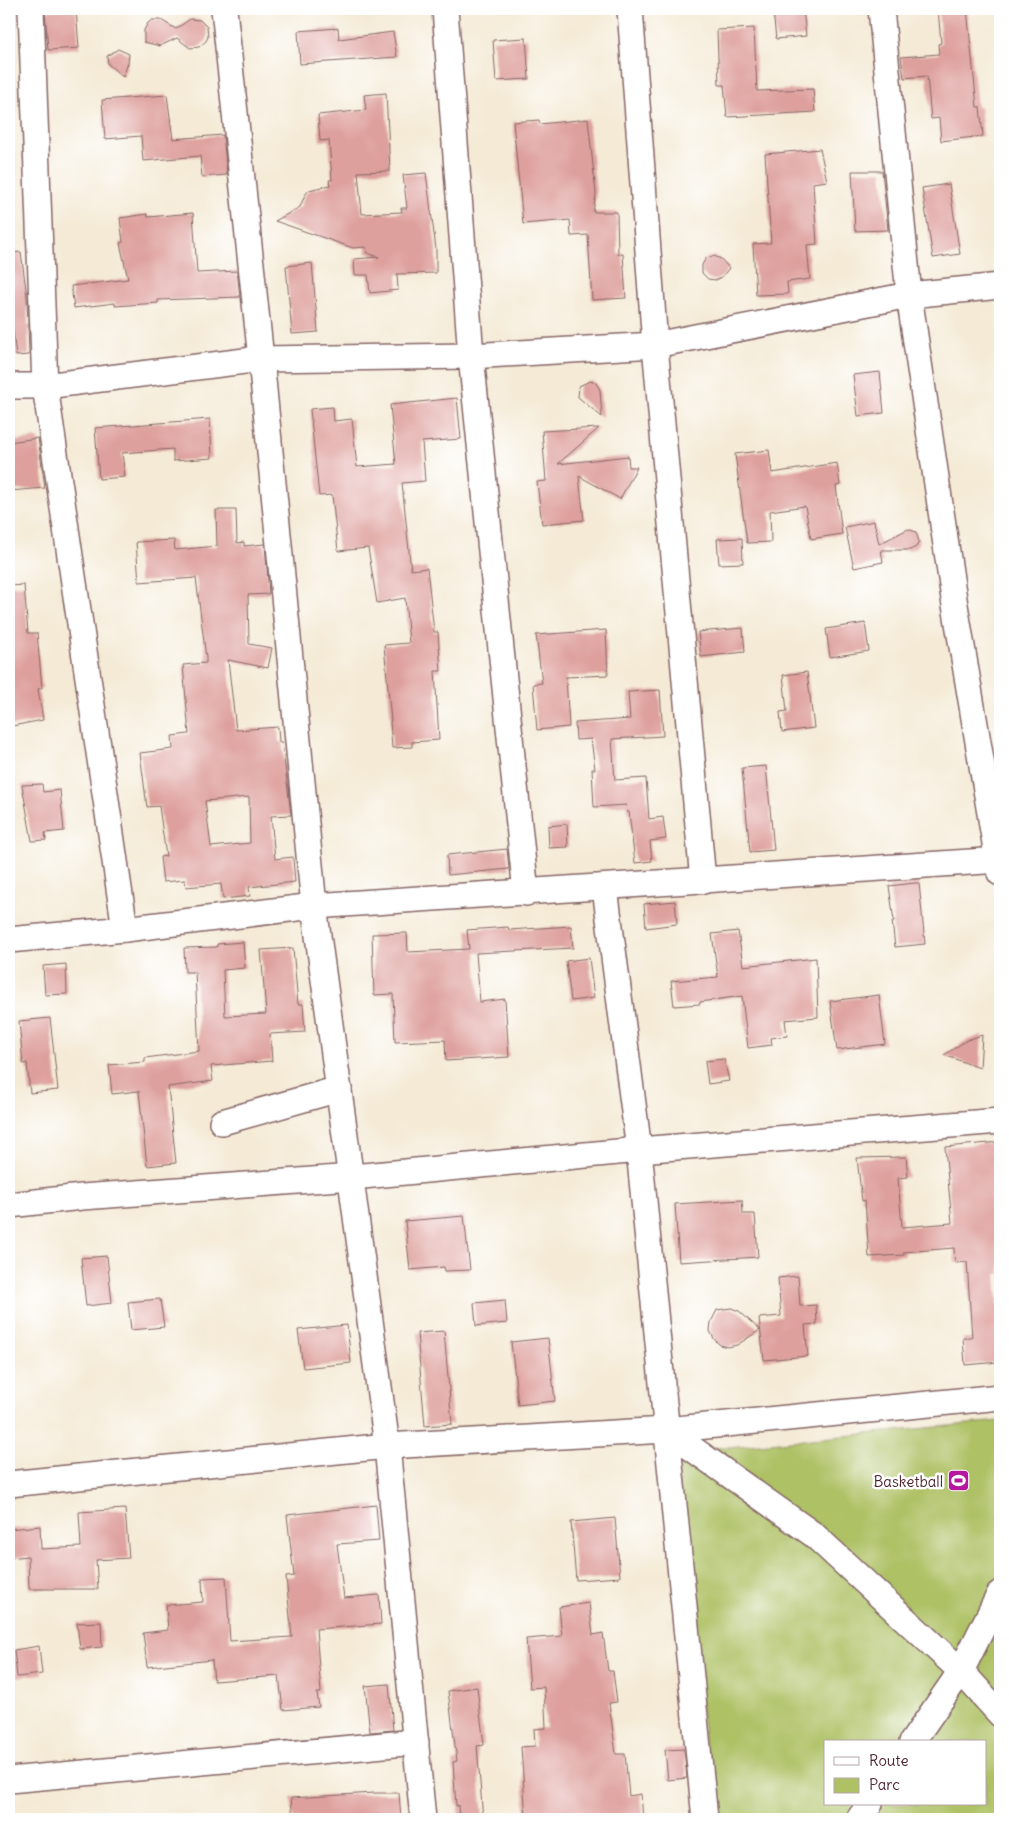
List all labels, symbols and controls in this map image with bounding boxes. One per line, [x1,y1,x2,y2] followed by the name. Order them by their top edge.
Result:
[947,1469,971,1493] sports icon: Basketball
[874,1472,943,1491] place label: Basketball
[824,1740,986,1806] legend
[869,1751,909,1770] text: Route
[869,1775,900,1794] text: Parc

